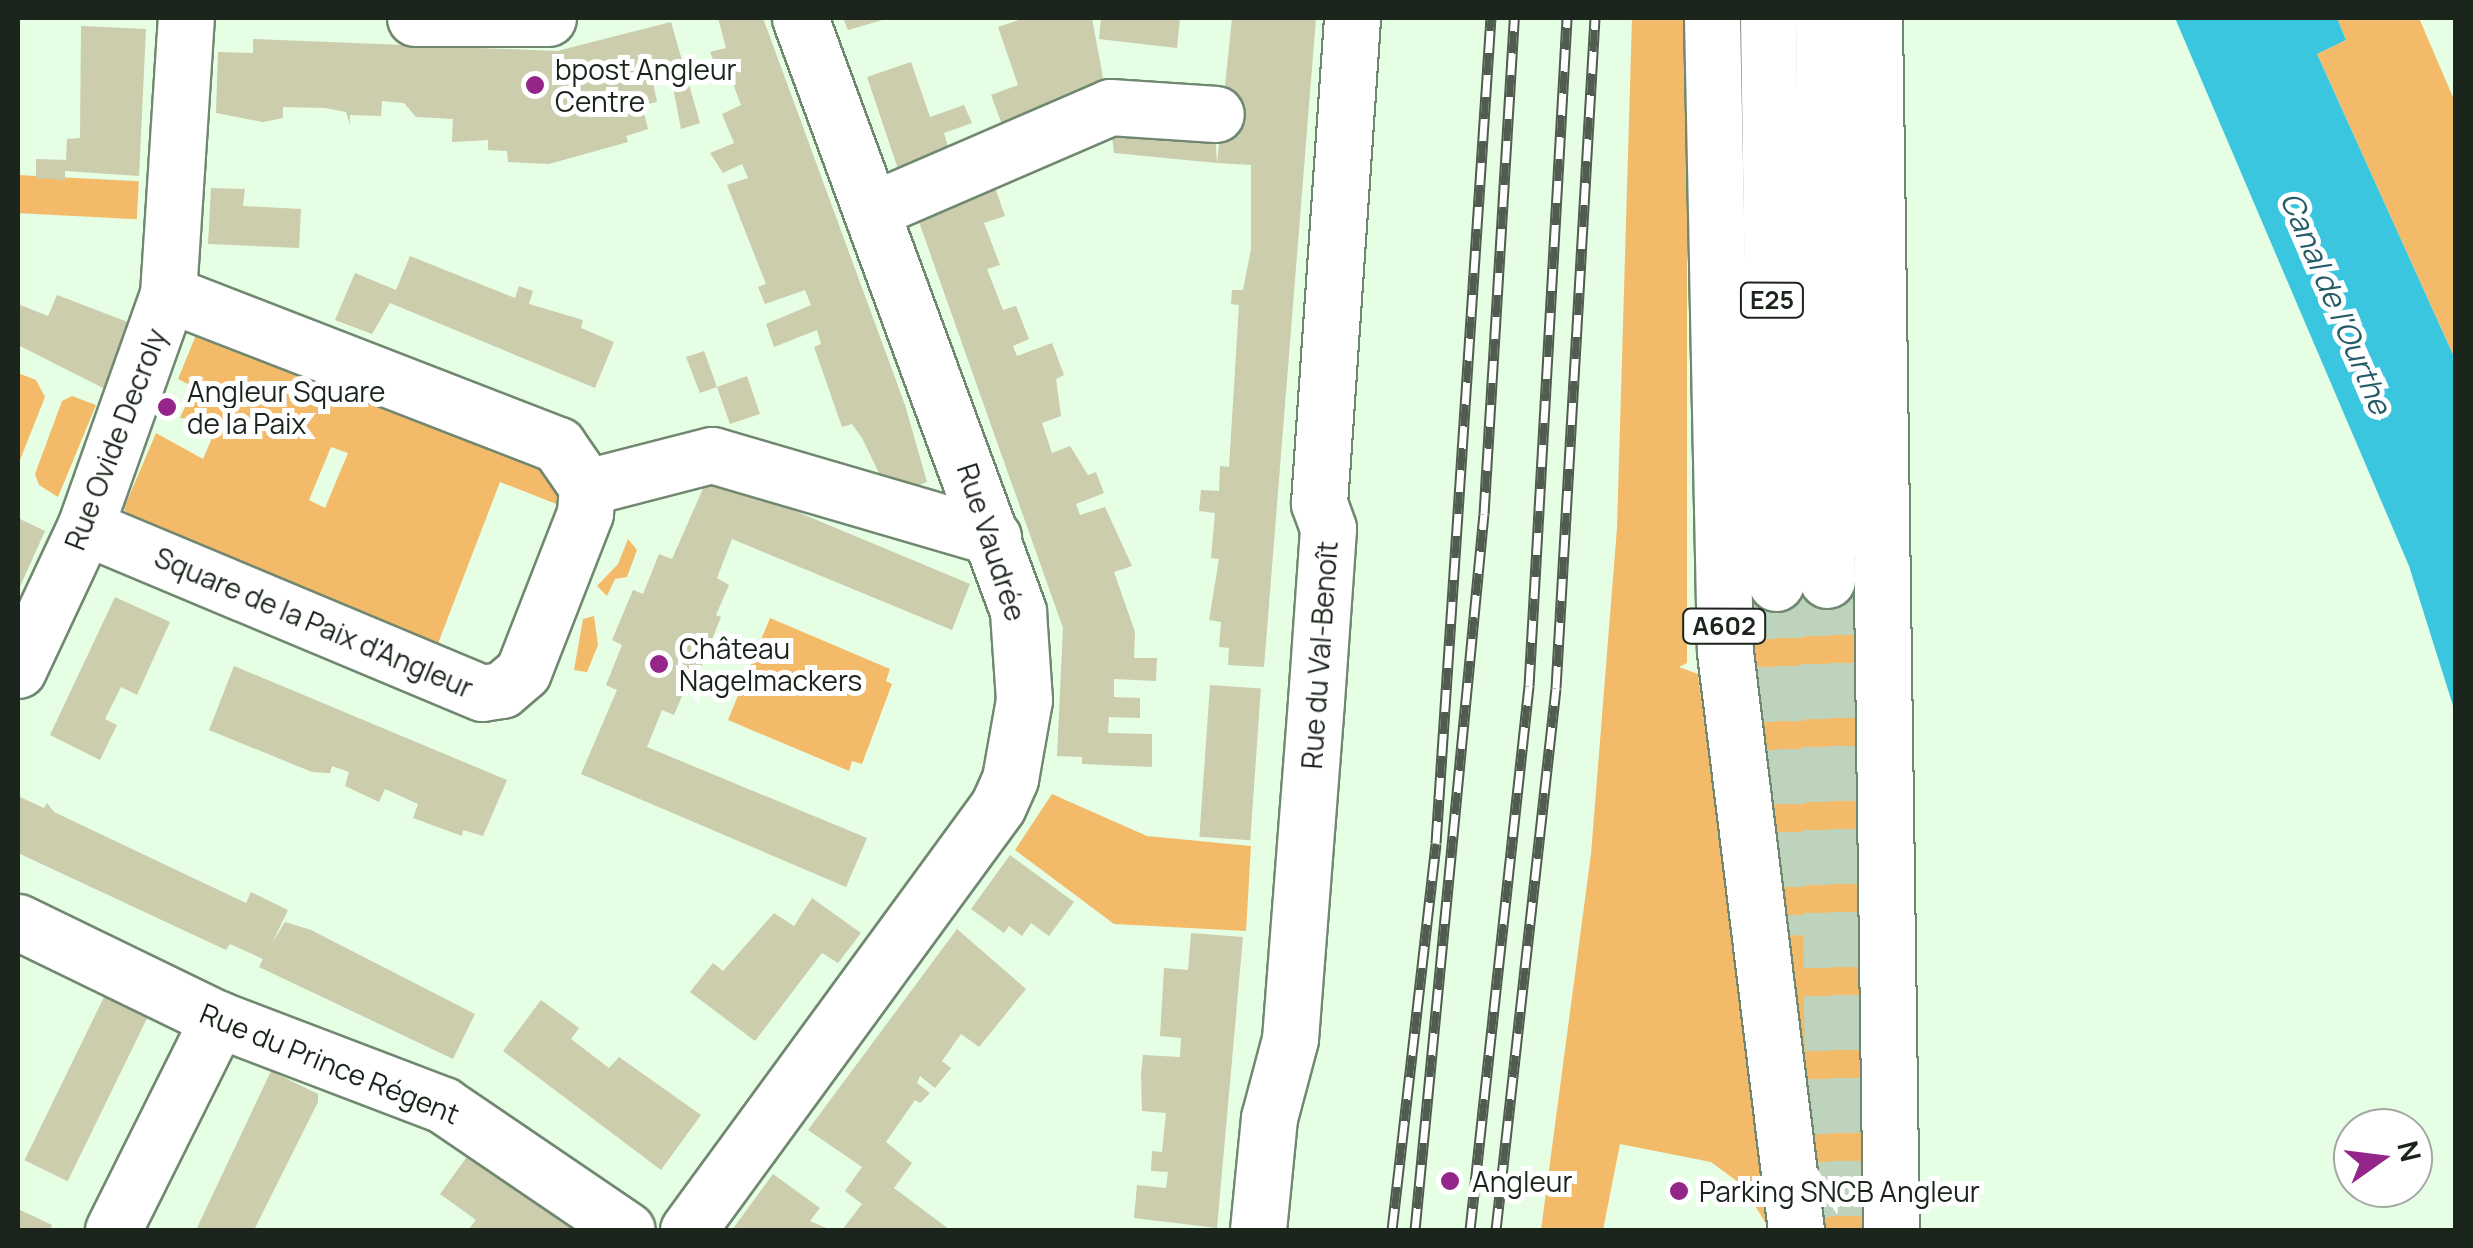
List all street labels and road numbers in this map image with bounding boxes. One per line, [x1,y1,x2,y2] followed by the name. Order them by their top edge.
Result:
[1740,280,1804,320] road number: E25
[57,324,173,554] street label: Rue Ovide Decroly
[951,459,1033,625] street label: Rue Vaudrée
[150,540,478,704] street label: Square de la Paix d'Angleur
[1294,540,1344,770] street label: Rue du Val-Benoît
[1682,606,1766,646] road number: A602
[195,996,465,1130] street label: Rue du Prince Régent

